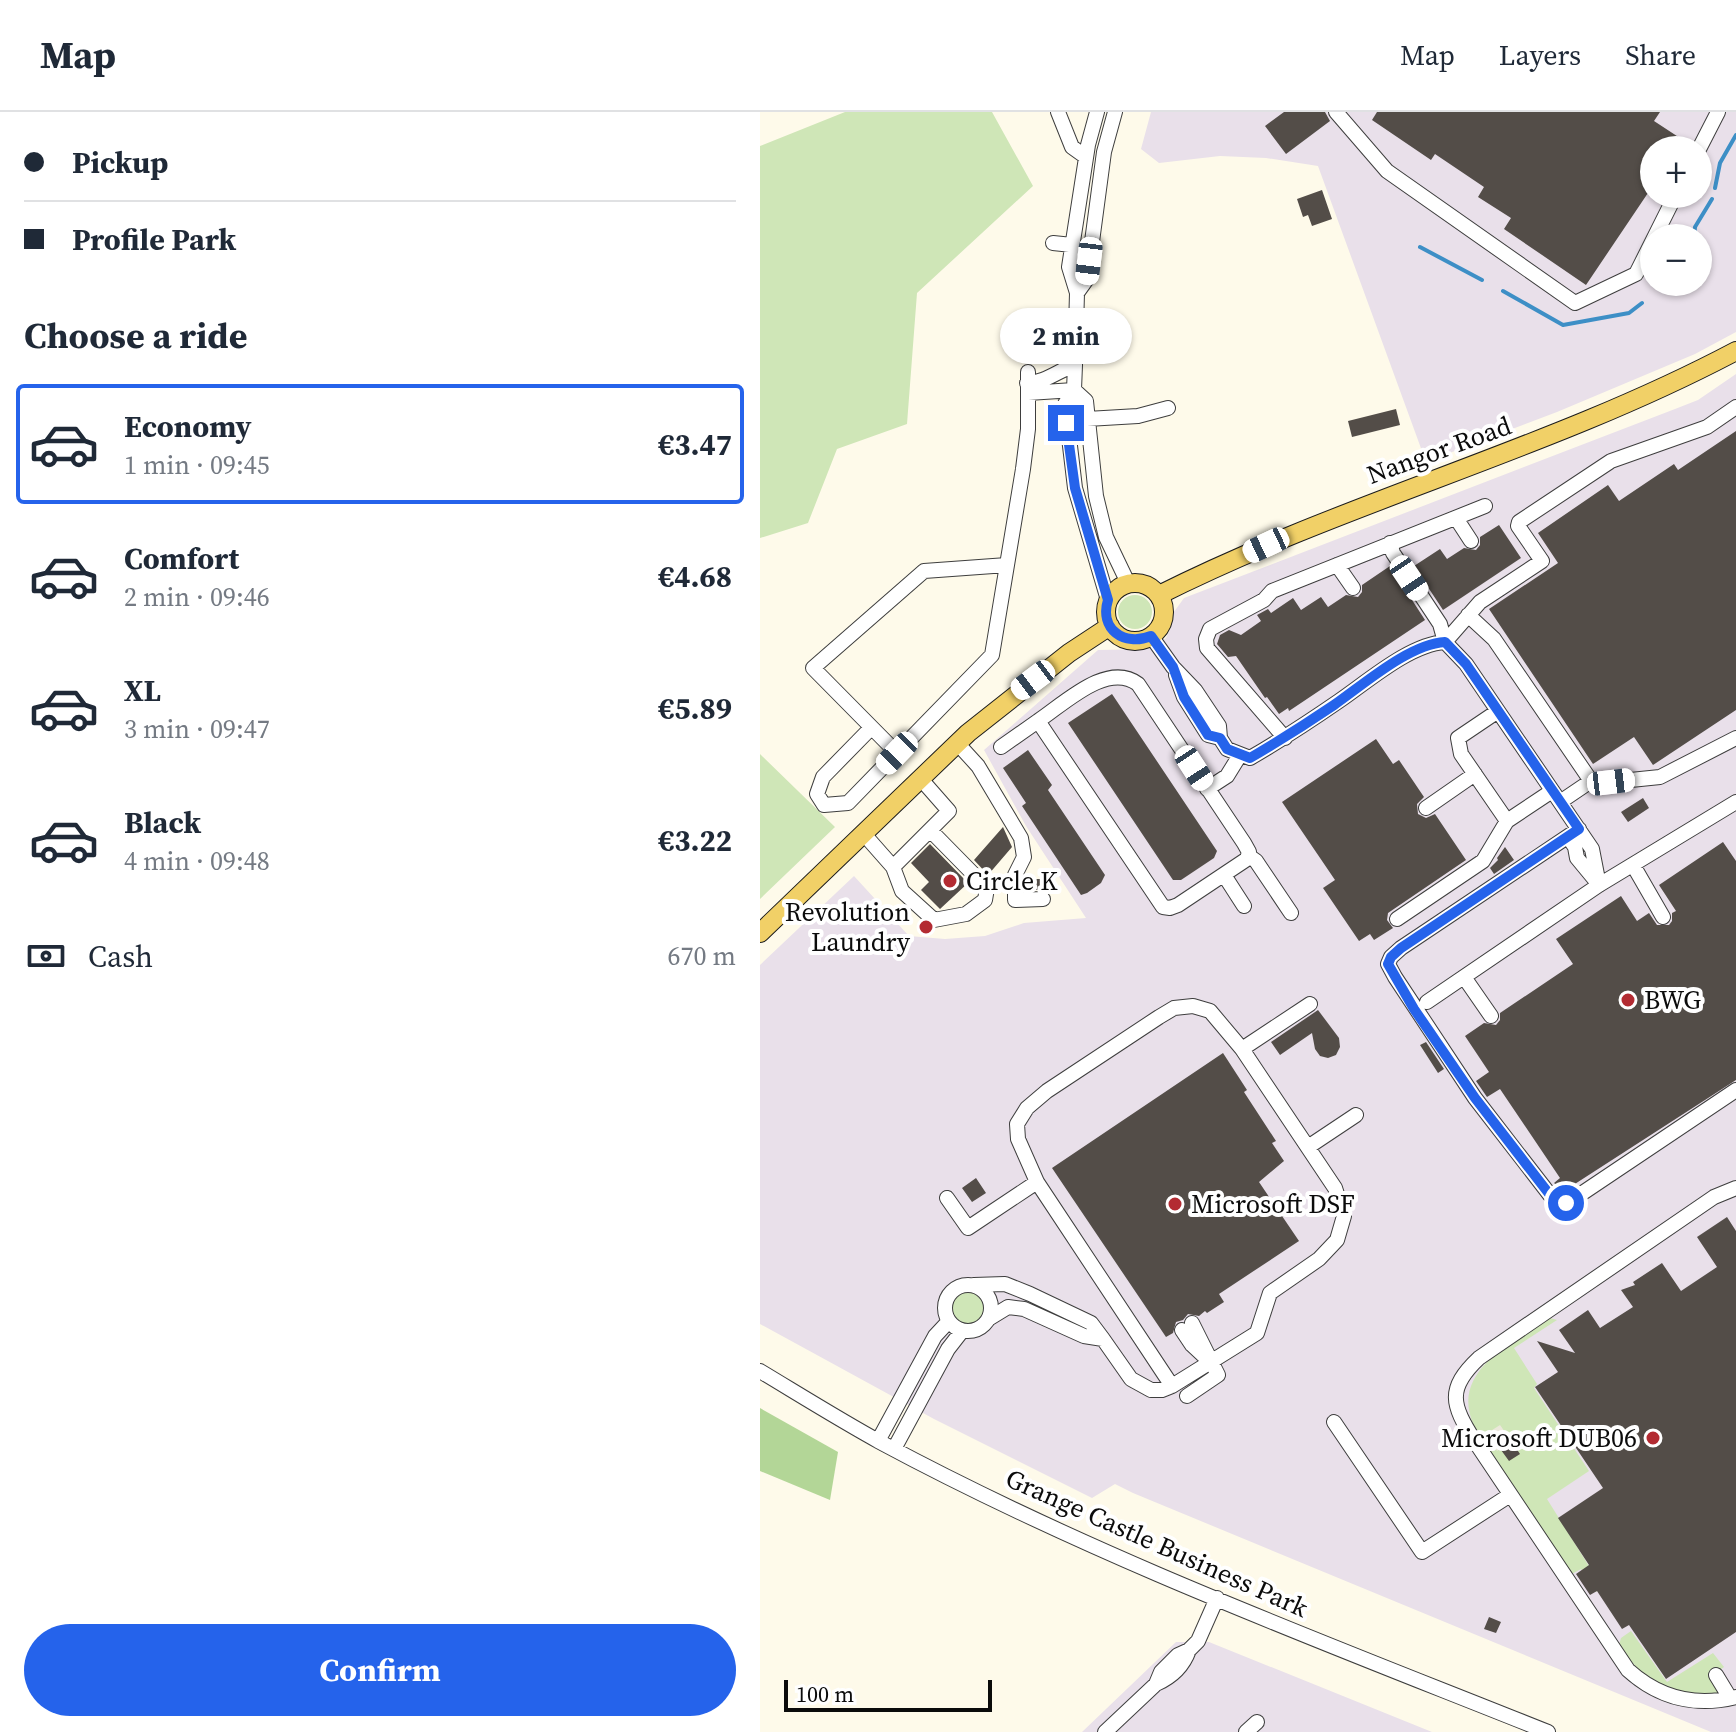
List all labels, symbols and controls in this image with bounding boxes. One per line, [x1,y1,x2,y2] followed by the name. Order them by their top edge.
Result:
[40,29,116,81] text: Map
[1400,36,1455,74] text: Map
[1499,36,1581,74] text: Layers
[1625,36,1696,74] text: Share
[1640,136,1712,296] map controls
[1640,136,1712,208] button: +
[72,142,168,183] text: Pickup
[72,219,236,260] text: Profile Park
[1640,224,1712,296] button: −
[1074,236,1104,286] car
[1000,307,1132,363] callout: 2 min
[24,311,247,360] text: Choose a ride
[1032,318,1100,354] text: 2 min
[1048,405,1084,441] route end
[124,406,252,447] text: Economy
[1362,407,1516,493] street label: Nangor Road
[28,408,100,480] icon: car
[658,424,732,465] text: €3.47
[124,447,270,483] text: 1 min · 09:45
[1239,524,1293,566] car
[124,538,239,579] text: Comfort
[28,540,100,612] icon: car
[1386,551,1432,605] car
[658,556,732,597] text: €4.68
[124,579,270,615] text: 2 min · 09:46
[1007,656,1059,704] car
[124,670,161,711] text: XL
[28,672,100,744] icon: car
[658,688,732,729] text: €5.89
[124,711,270,747] text: 3 min · 09:47
[872,727,922,779] car
[1171,741,1217,795] car
[1586,767,1636,797] car
[124,802,201,843] text: Black
[28,804,100,876] icon: car
[658,820,732,861] text: €3.22
[124,843,270,879] text: 4 min · 09:48
[966,863,1058,899] place label: Circle K
[941,872,959,890] marker: Circle K
[785,894,911,960] place label: Revolution Laundry
[917,918,935,936] marker: Revolution Laundry
[24,934,68,978] icon: cash
[88,936,153,977] text: Cash
[668,938,736,974] text: 670 m
[1644,982,1701,1018] place label: BWG
[1619,991,1637,1009] marker: BWG
[1548,1185,1584,1221] route start
[1191,1186,1355,1222] place label: Microsoft DSF
[1166,1195,1184,1213] marker: Microsoft DSF
[1441,1420,1637,1456] place label: Microsoft DUB06
[1644,1429,1662,1447] marker: Microsoft DUB06
[1000,1460,1315,1626] street label: Grange Castle Business Park
[24,1624,736,1716] button: Confirm
[784,1676,992,1712] scale bar
[796,1679,854,1709] text: 100 m

